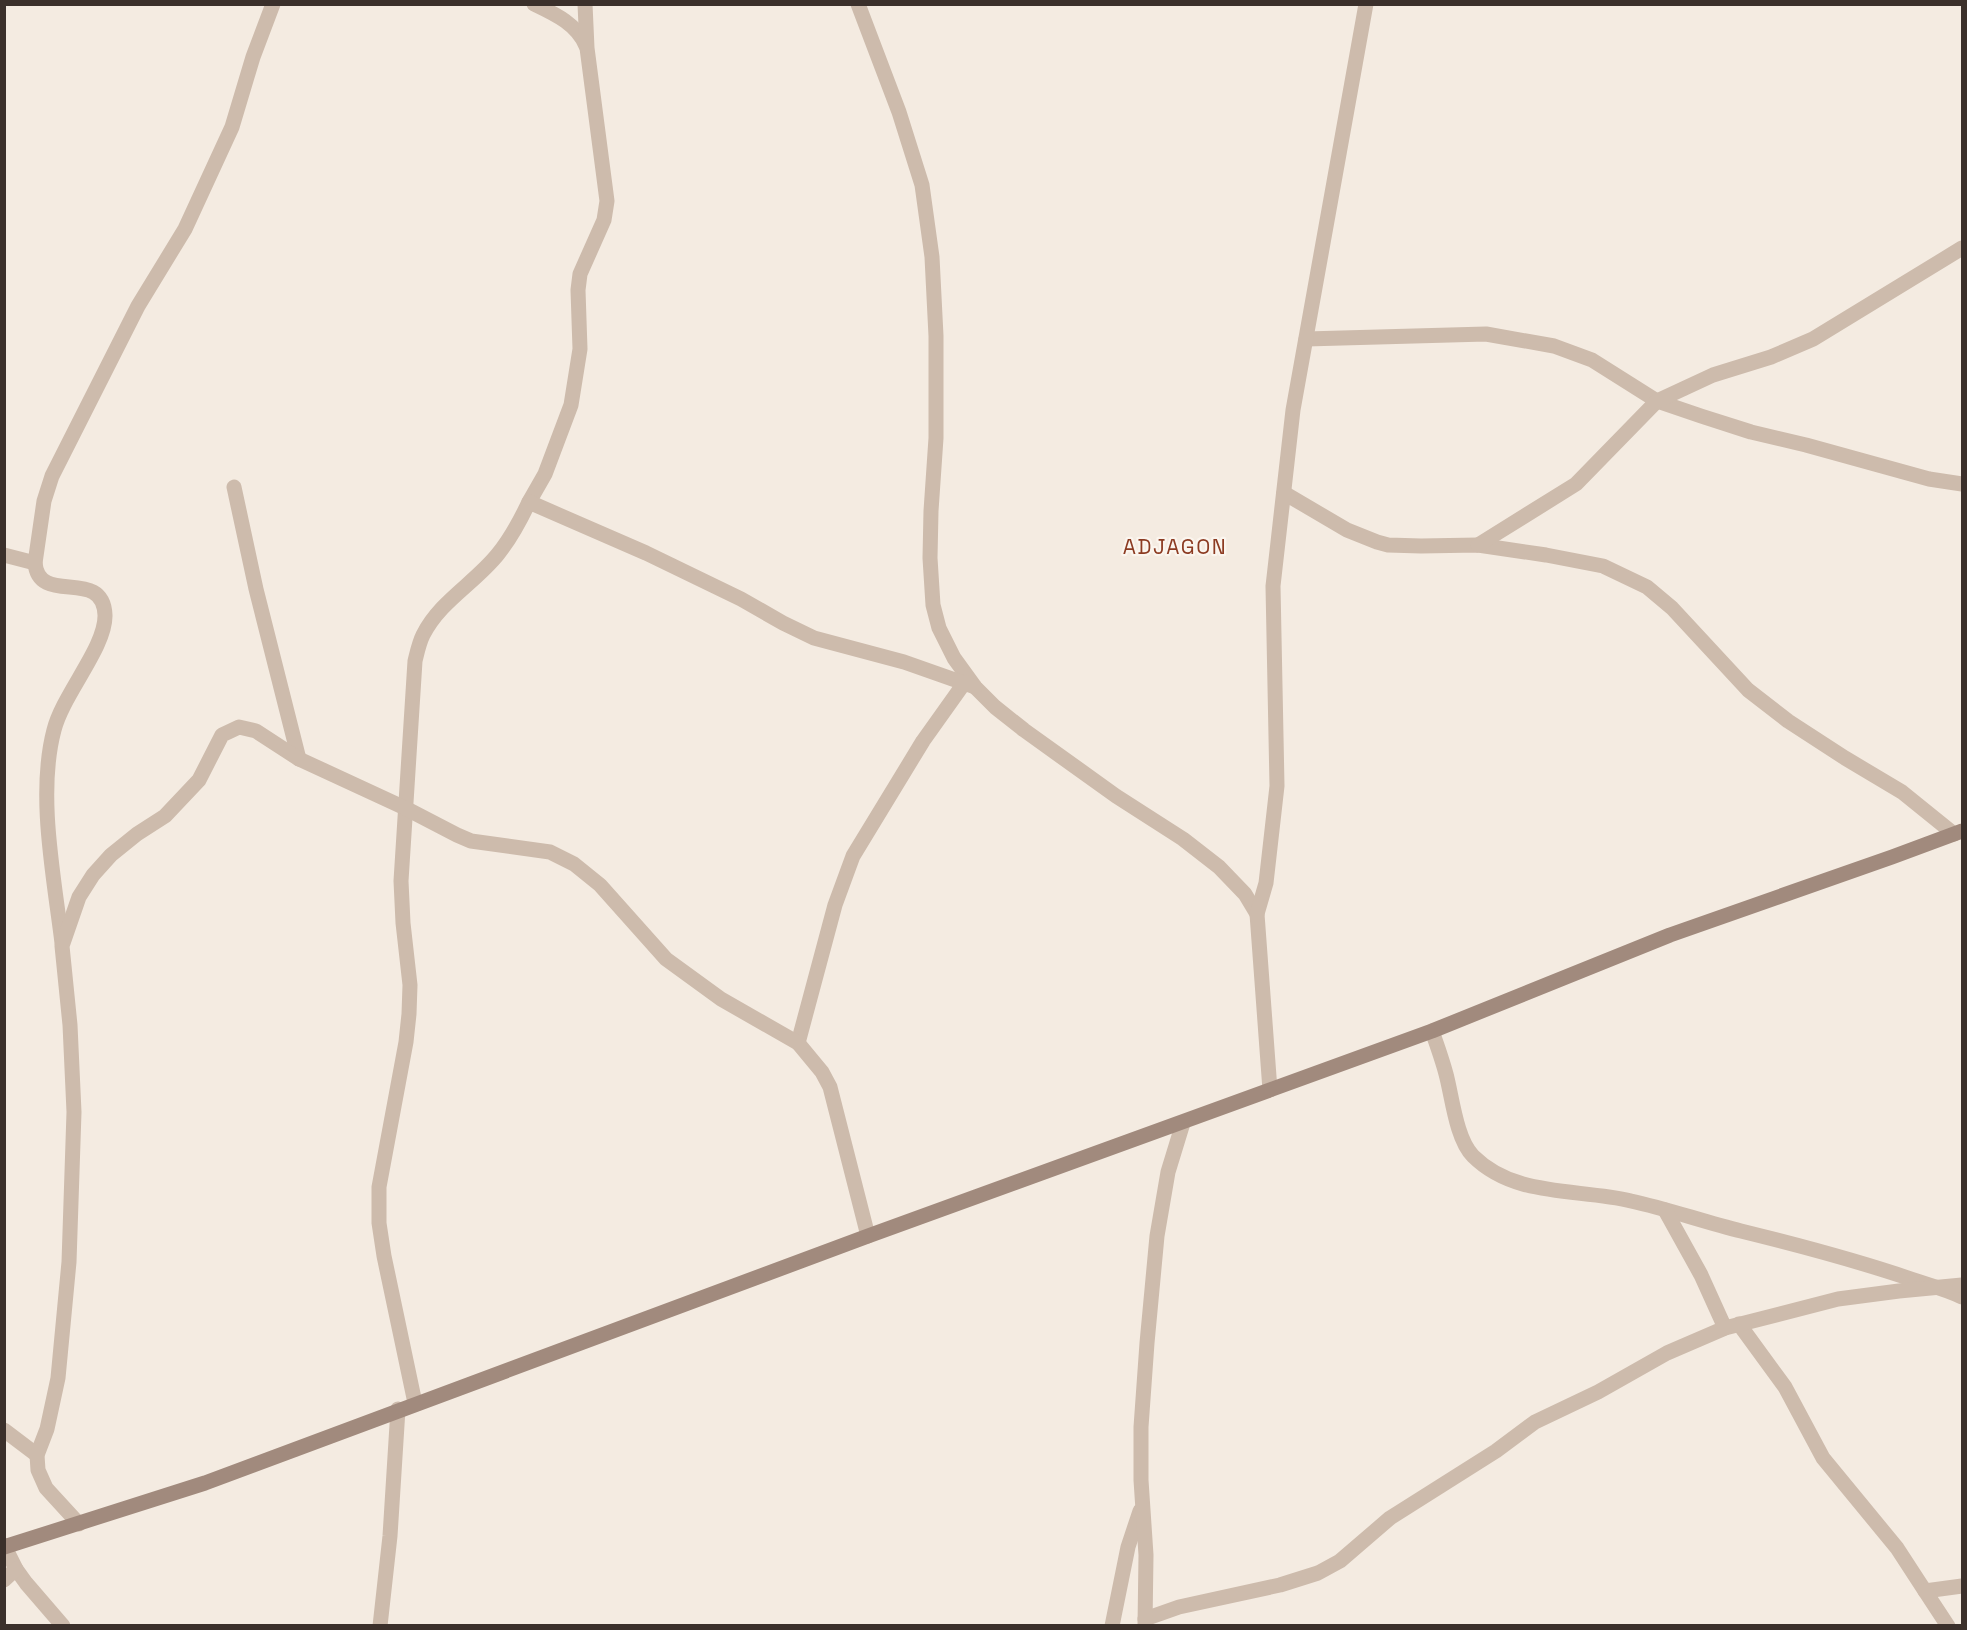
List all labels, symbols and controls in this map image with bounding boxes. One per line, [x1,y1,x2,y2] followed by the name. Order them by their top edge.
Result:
[1123,533,1227,560] district label: ADJAGON

